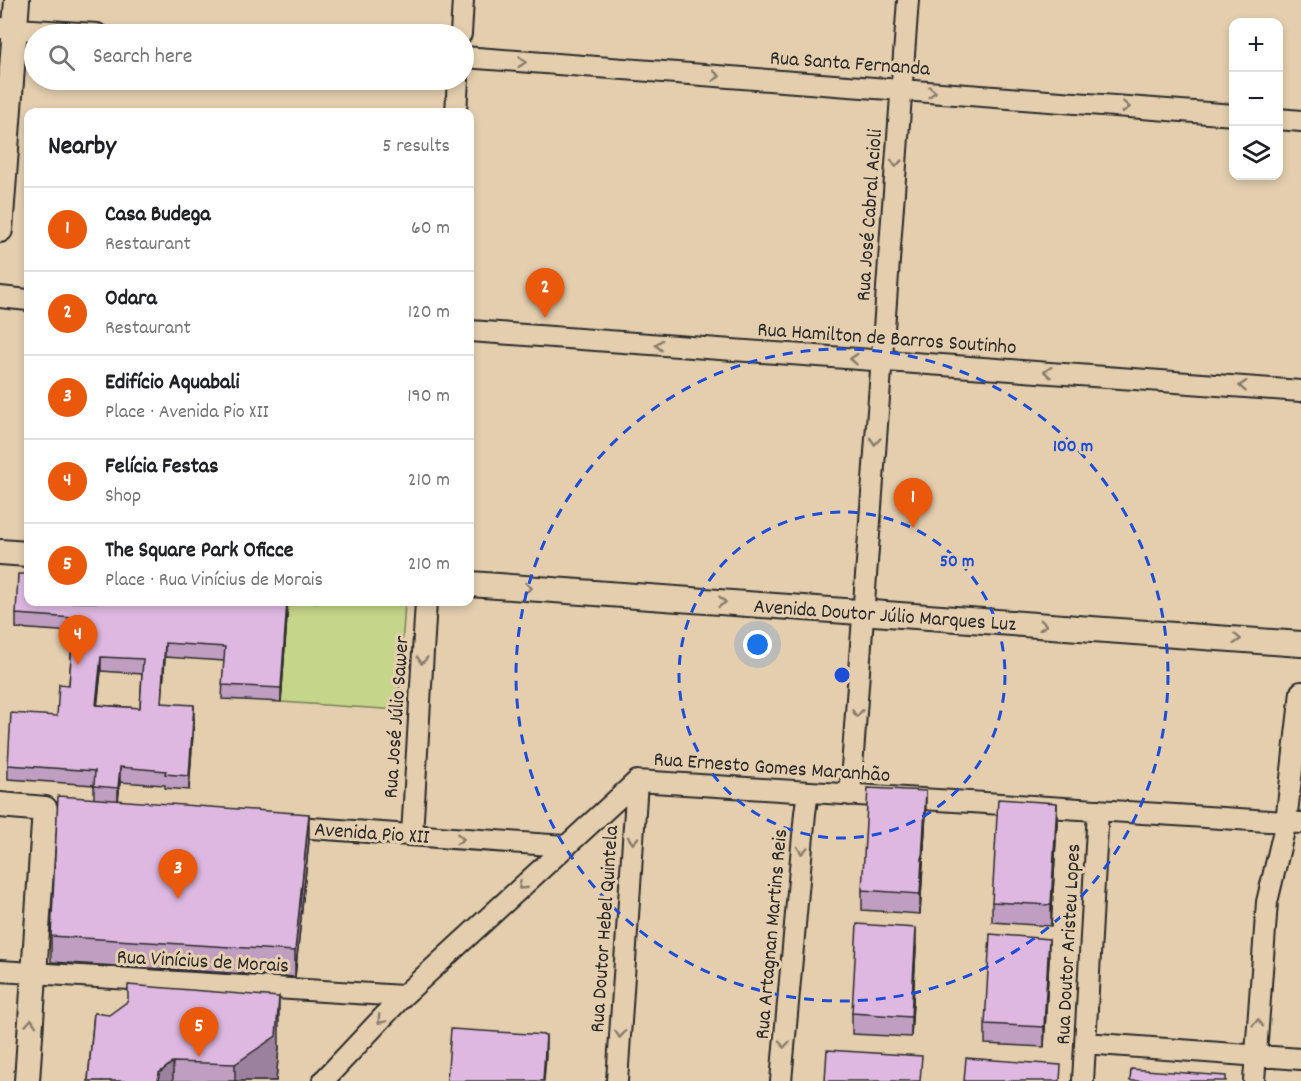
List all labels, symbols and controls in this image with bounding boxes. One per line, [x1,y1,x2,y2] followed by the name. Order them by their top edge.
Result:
[1229,18,1283,180] map controls
[1229,18,1283,72] button: +
[24,24,474,90] search box
[45,41,78,74] icon: search
[93,42,192,73] text: Search here
[769,44,932,86] street label: Rua Santa Fernanda
[517,55,526,68] one-way arrow
[712,69,721,82] one-way arrow
[1229,72,1283,126] button: −
[927,85,936,98] one-way arrow
[1122,100,1131,113] one-way arrow
[1229,126,1283,180] button: layers
[850,128,892,302] street label: Rua José Cabral Acioli
[48,129,116,166] text: Nearby
[382,133,450,161] text: 5 results
[890,159,903,168] one-way arrow
[105,200,211,231] text: Casa Budega
[65,215,70,243] text: 1
[411,215,450,243] text: 60 m
[105,231,191,259] text: Restaurant
[526,268,564,318] pin: 2
[105,284,157,315] text: Odara
[63,299,72,327] text: 2
[408,299,450,327] text: 120 m
[105,315,191,343] text: Restaurant
[756,316,1017,364] street label: Rua Hamilton de Barros Soutinho
[655,338,664,351] one-way arrow
[849,352,858,365] one-way arrow
[1044,366,1053,379] one-way arrow
[105,368,240,399] text: Edifício Aquabali
[1238,380,1247,393] one-way arrow
[63,383,72,411] text: 3
[407,383,450,411] text: 190 m
[105,399,269,427] text: Place · Avenida Pio XII
[1053,435,1093,460] text: 100 m
[869,437,882,446] one-way arrow
[105,452,218,483] text: Felícia Festas
[63,467,72,495] text: 4
[408,467,450,495] text: 210 m
[894,478,932,528] pin: 1
[105,483,141,511] text: Shop
[105,536,293,567] text: The Square Park Oficce
[940,550,974,575] text: 50 m
[63,551,72,579] text: 5
[408,551,450,579] text: 210 m
[105,567,323,595] text: Place · Rua Vinícius de Morais
[523,581,532,594] one-way arrow
[753,593,1017,641] street label: Avenida Doutor Júlio Marques Luz
[718,596,727,609] one-way arrow
[58,616,98,665] pin: 4
[1038,619,1047,632] one-way arrow
[743,630,772,659] your location
[1233,633,1242,646] one-way arrow
[377,635,419,800] street label: Rua José Júlio Sawer
[416,655,429,664] one-way arrow
[832,665,852,685] centre of rings
[851,708,864,717] one-way arrow
[652,746,891,792] street label: Rua Ernesto Gomes Maranhão
[313,816,431,854] street label: Avenida Pio XII
[584,823,628,1034] street label: Rua Doutor Hebel Quintela
[749,828,797,1041] street label: Rua Artagnan Martins Reis
[455,832,464,845] one-way arrow
[627,835,640,844] one-way arrow
[1050,843,1090,1045] street label: Rua Doutor Aristeu Lopes
[795,846,808,855] one-way arrow
[158,850,198,899] pin: 3
[518,879,529,890] one-way arrow
[116,944,290,982] street label: Rua Vinícius de Morais
[180,1008,218,1057] pin: 5
[377,1012,388,1023] one-way arrow
[24,1018,37,1027] one-way arrow
[1251,1018,1264,1027] one-way arrow
[614,1030,627,1039] one-way arrow
[778,1040,791,1049] one-way arrow

